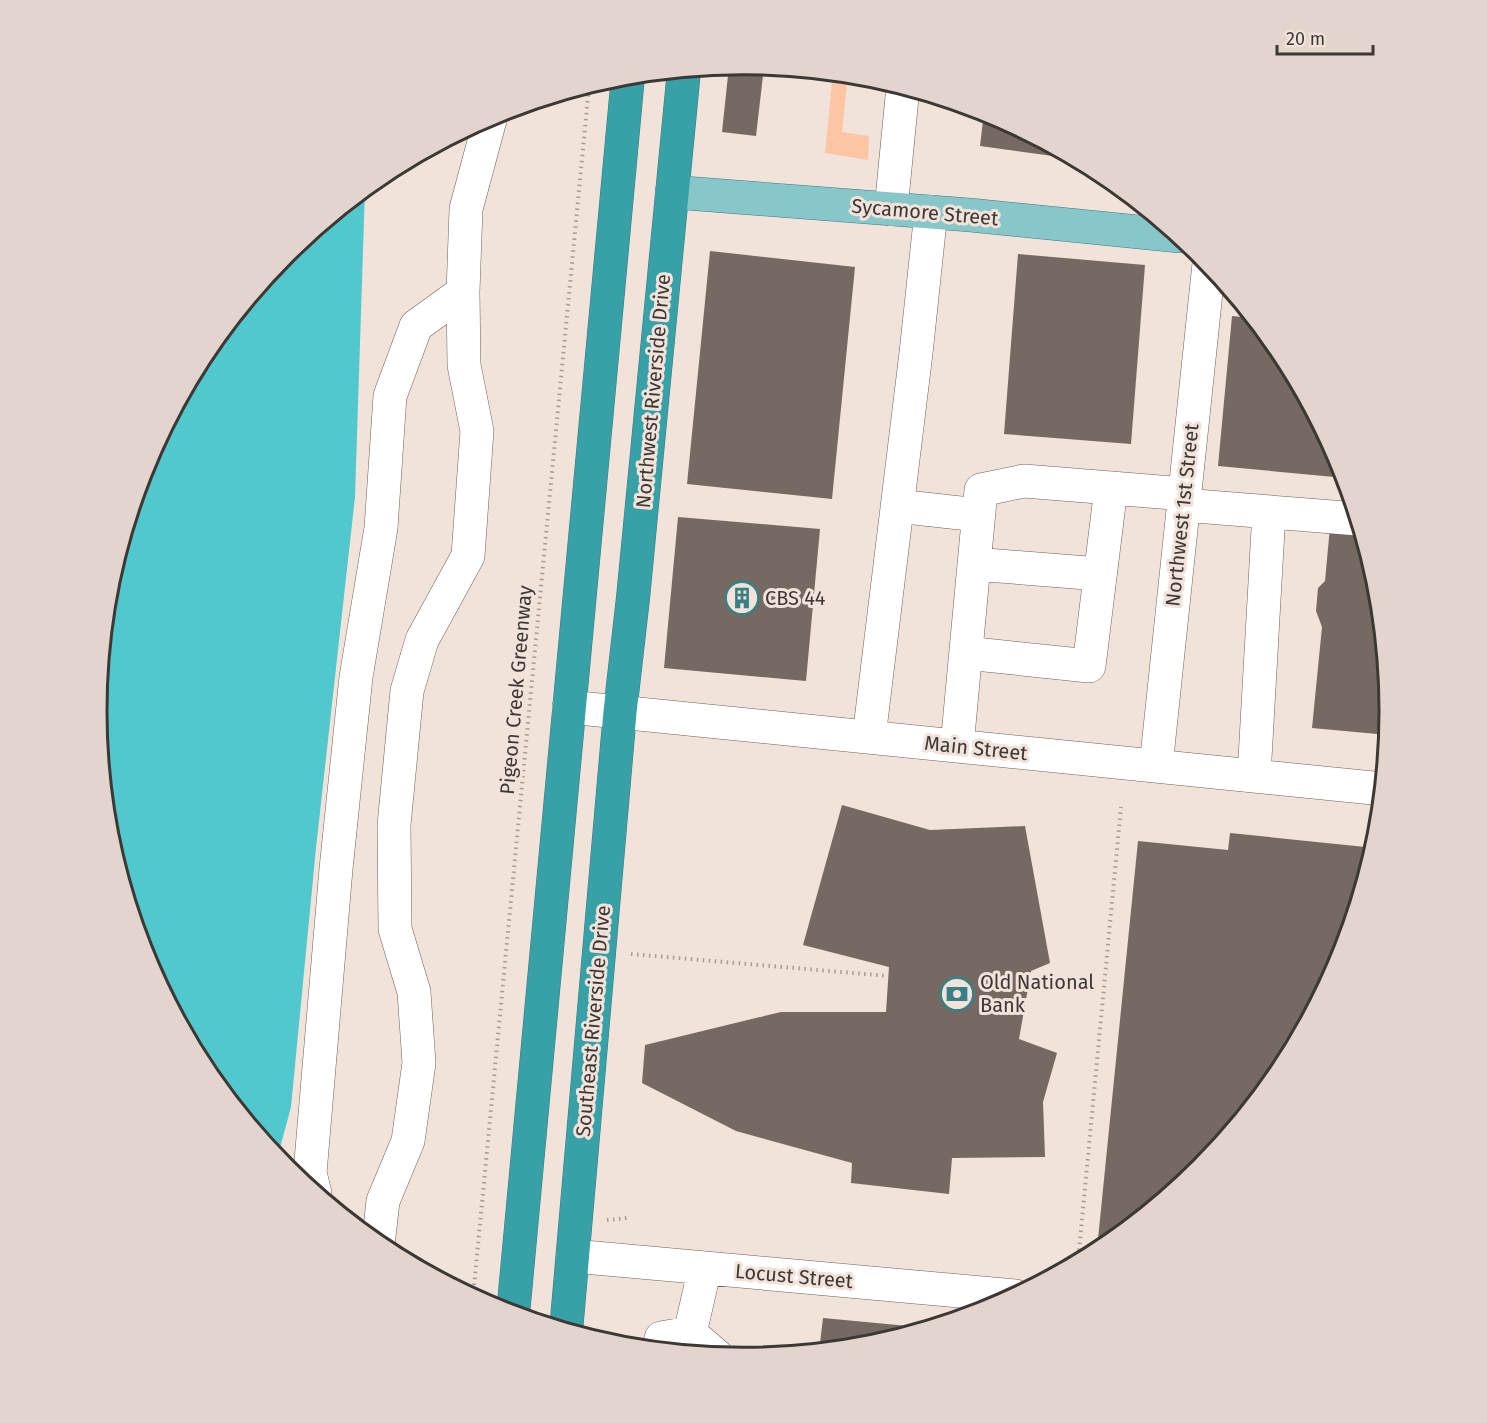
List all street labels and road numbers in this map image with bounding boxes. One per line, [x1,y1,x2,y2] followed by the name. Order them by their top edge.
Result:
[851,194,1000,230] street label: Sycamore Street
[631,273,675,509] street label: Northwest Riverside Drive
[1160,422,1204,608] street label: Northwest 1st Street
[495,584,537,796] street label: Pigeon Creek Greenway
[923,731,1029,765] street label: Main Street
[571,904,615,1138] street label: Southeast Riverside Drive
[734,1259,855,1293] street label: Locust Street

